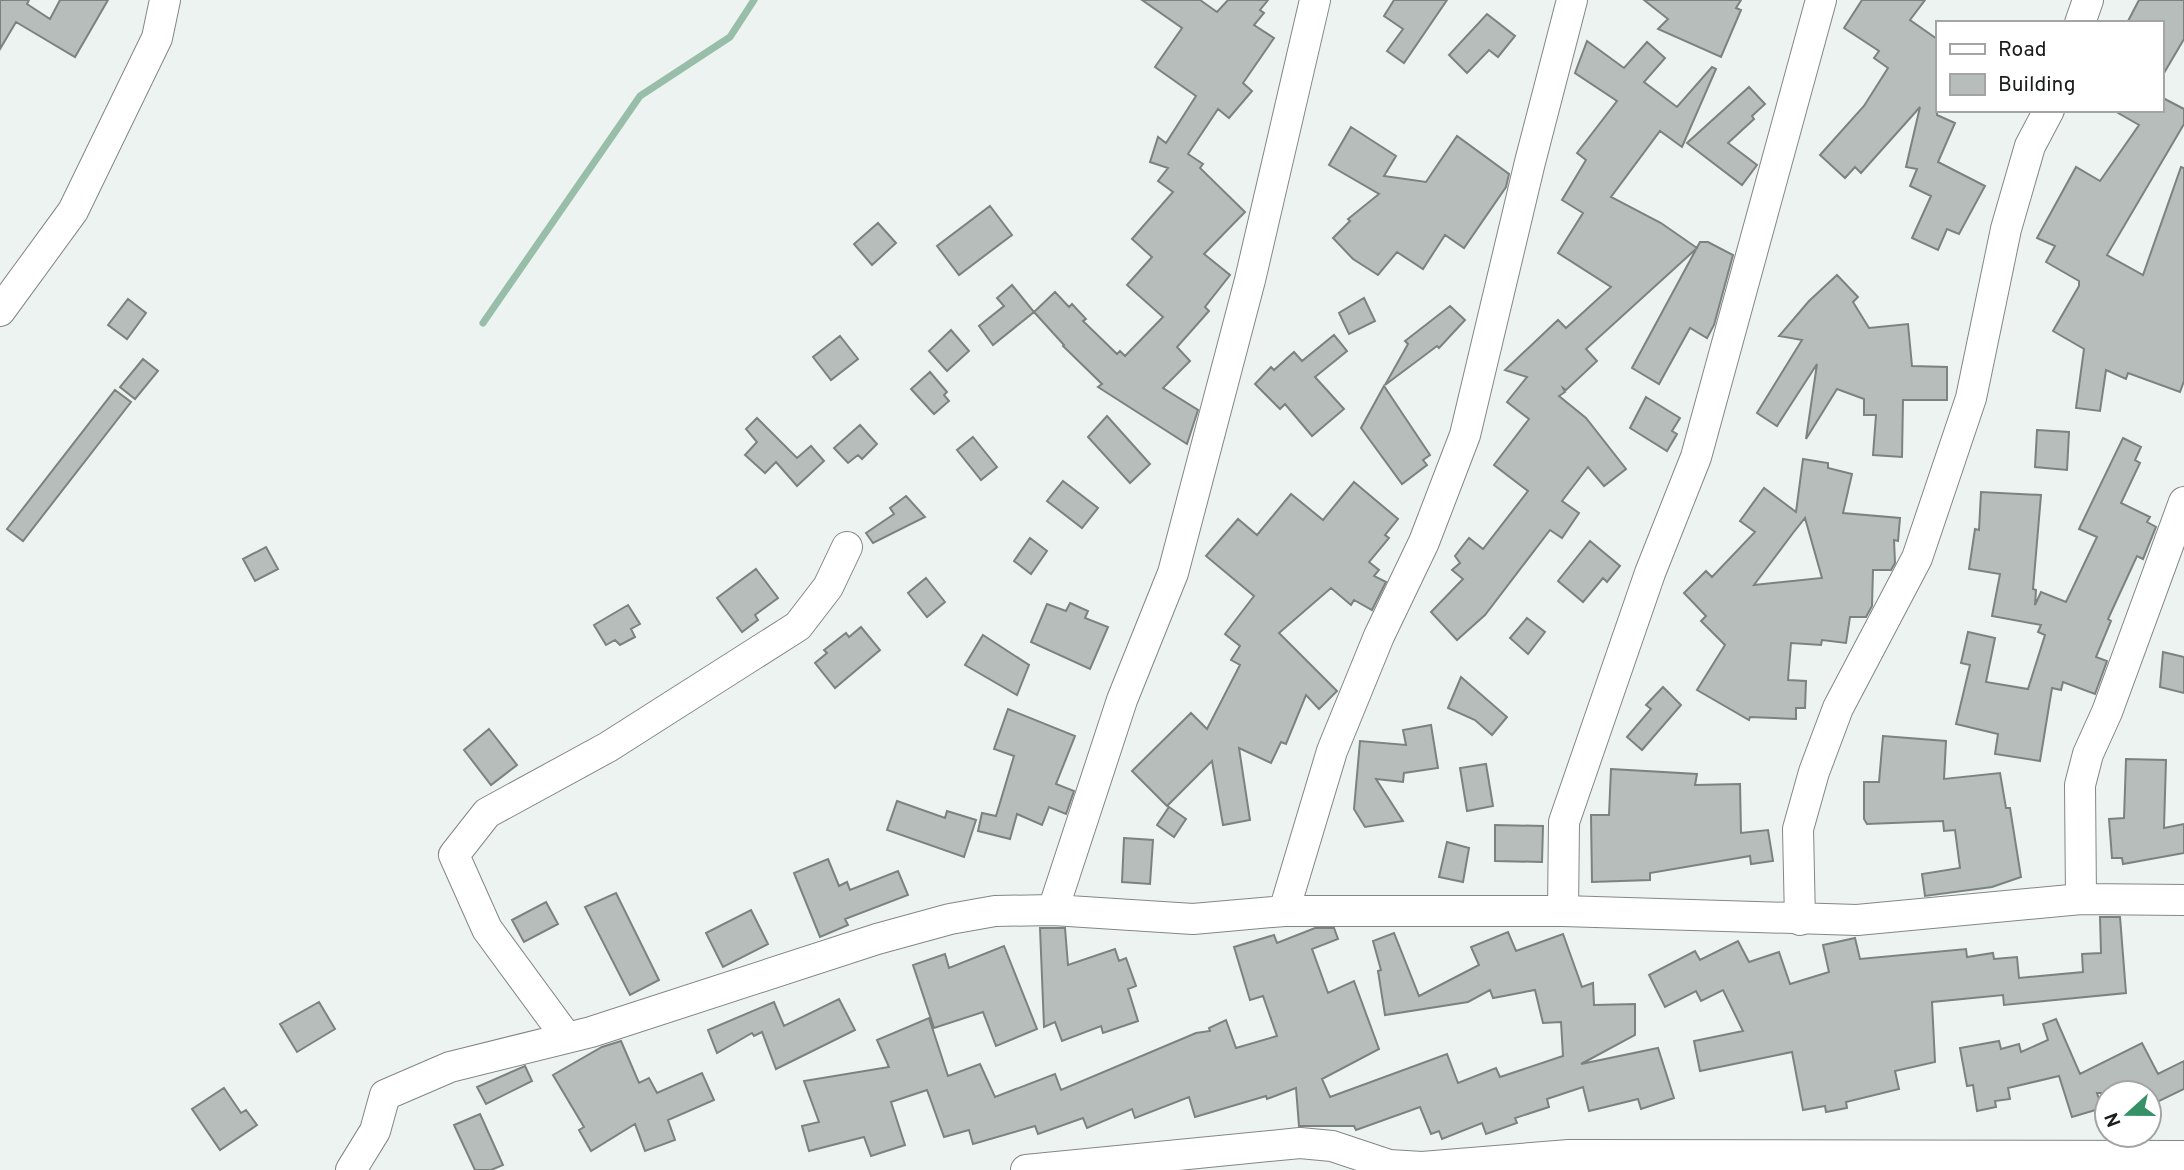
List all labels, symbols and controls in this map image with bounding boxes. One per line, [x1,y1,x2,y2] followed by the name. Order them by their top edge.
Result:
[1936,21,2163,112] legend
[1998,37,2047,64] text: Road
[1998,72,2076,99] text: Building
[2093,1079,2163,1149] north arrow
[2100,1109,2128,1130] text: N

